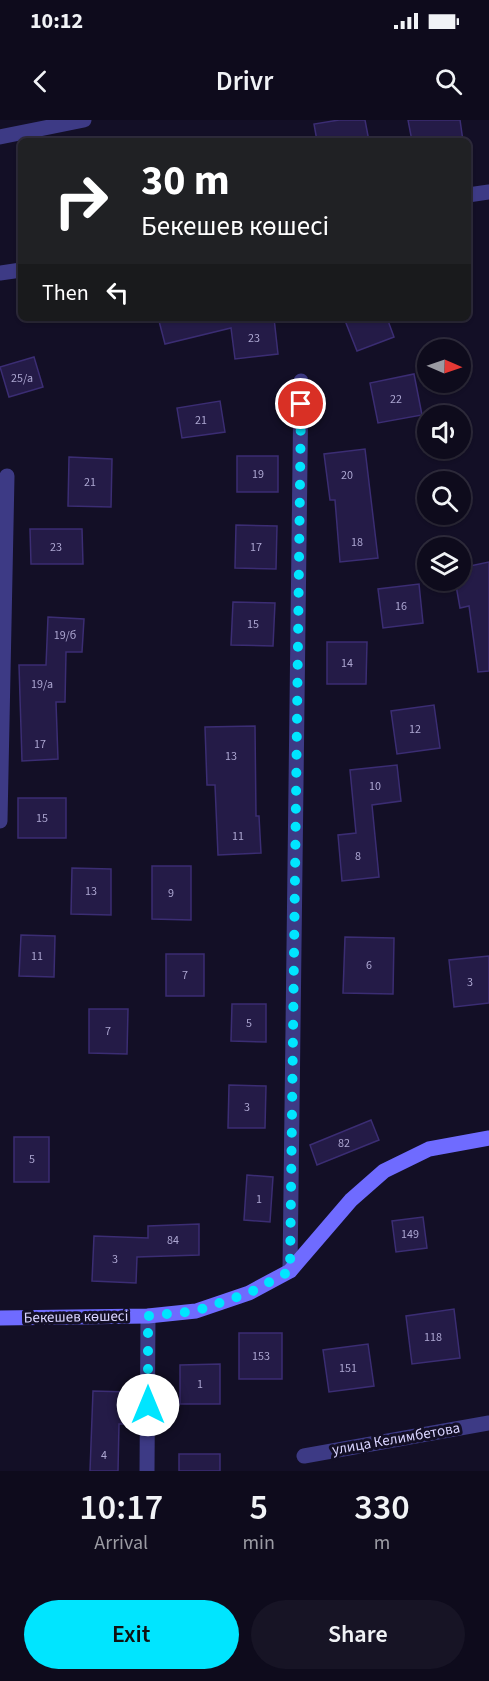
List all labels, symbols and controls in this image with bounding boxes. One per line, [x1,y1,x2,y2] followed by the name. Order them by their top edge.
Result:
[30,5,83,37] text: 10:12
[216,62,273,101] text: Drivr
[24,65,57,98] icon: back
[432,65,465,98] icon: search
[141,151,230,211] text: 30 m
[42,162,120,240] icon: right
[141,207,329,246] text: Бекешев көшесі
[101,276,134,309] icon: left
[42,277,89,309] text: Then
[248,330,260,347] house number: 23
[417,339,471,393] north arrow
[417,339,471,591] map controls
[11,370,33,387] house number: 25/а
[275,378,326,429] pin
[284,387,317,420] icon: arrive
[390,391,402,408] house number: 22
[417,405,471,459] button: sound
[195,412,207,429] house number: 21
[252,466,264,483] house number: 19
[341,467,353,484] house number: 20
[417,471,471,525] button: search
[84,474,96,491] house number: 21
[351,534,363,551] house number: 18
[417,537,471,591] button: layers
[50,539,62,556] house number: 23
[250,539,262,556] house number: 17
[395,598,407,615] house number: 16
[247,616,259,633] house number: 15
[54,627,76,644] house number: 19/б
[341,655,353,672] house number: 14
[31,676,53,693] house number: 19/а
[409,721,421,738] house number: 12
[34,736,46,753] house number: 17
[225,748,237,765] house number: 13
[369,778,381,795] house number: 10
[36,810,48,827] house number: 15
[232,828,244,845] house number: 11
[355,848,361,865] house number: 8
[85,883,97,900] house number: 13
[168,885,174,902] house number: 9
[31,948,43,965] house number: 11
[366,957,372,974] house number: 6
[182,967,188,984] house number: 7
[467,974,473,991] house number: 3
[246,1015,252,1032] house number: 5
[105,1023,111,1040] house number: 7
[244,1099,250,1116] house number: 3
[338,1135,350,1152] house number: 82
[29,1151,35,1168] house number: 5
[256,1191,262,1208] house number: 1
[401,1226,419,1243] house number: 149
[167,1232,179,1249] house number: 84
[112,1251,118,1268] house number: 3
[24,1306,128,1328] street label: Бекешев көшесі
[424,1329,442,1346] house number: 118
[252,1348,270,1365] house number: 153
[339,1360,357,1377] house number: 151
[116,1373,180,1437] position arrow
[197,1376,203,1393] house number: 1
[330,1417,462,1461] street label: улица Келимбетова
[101,1447,107,1464] house number: 4
[79,1482,163,1533] text: 10:17
[249,1482,268,1533] text: 5
[354,1482,410,1533] text: 330
[94,1529,148,1557] text: Arrival
[242,1529,275,1557] text: min
[374,1529,390,1557] text: m
[24,1600,239,1669] button: Exit
[251,1600,465,1669] button: Share

